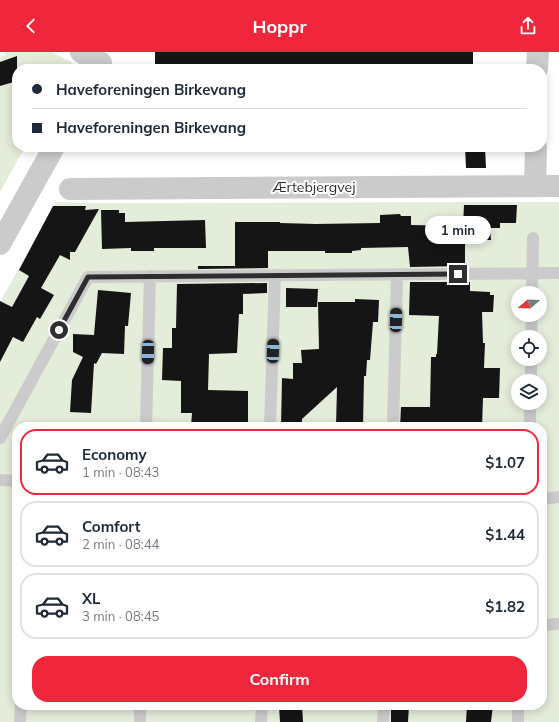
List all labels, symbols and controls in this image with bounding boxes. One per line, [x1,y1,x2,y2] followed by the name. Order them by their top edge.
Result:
[20,15,42,37] icon: back
[253,15,306,38] text: Hoppr
[517,15,539,37] icon: share
[56,80,246,99] text: Haveforeningen Birkevang
[56,118,246,137] text: Haveforeningen Birkevang
[271,178,356,196] street label: Ærtebjergvej
[425,216,491,244] callout: 1 min
[441,222,475,238] text: 1 min
[449,265,467,283] route end
[511,286,547,322] north arrow
[511,286,547,410] map controls
[390,308,402,332] car
[50,321,68,339] route start
[511,330,547,366] button: locate
[267,339,279,363] car
[142,340,154,364] car
[511,374,547,410] button: layers
[34,444,70,480] icon: car
[82,445,147,464] text: Economy
[485,453,525,472] text: $1.07
[82,464,159,480] text: 1 min · 08:43
[34,516,70,552] icon: car
[82,517,140,536] text: Comfort
[485,525,525,544] text: $1.44
[82,536,159,552] text: 2 min · 08:44
[34,588,70,624] icon: car
[82,589,100,608] text: XL
[485,597,525,616] text: $1.82
[82,608,159,624] text: 3 min · 08:45
[32,656,527,702] button: Confirm

